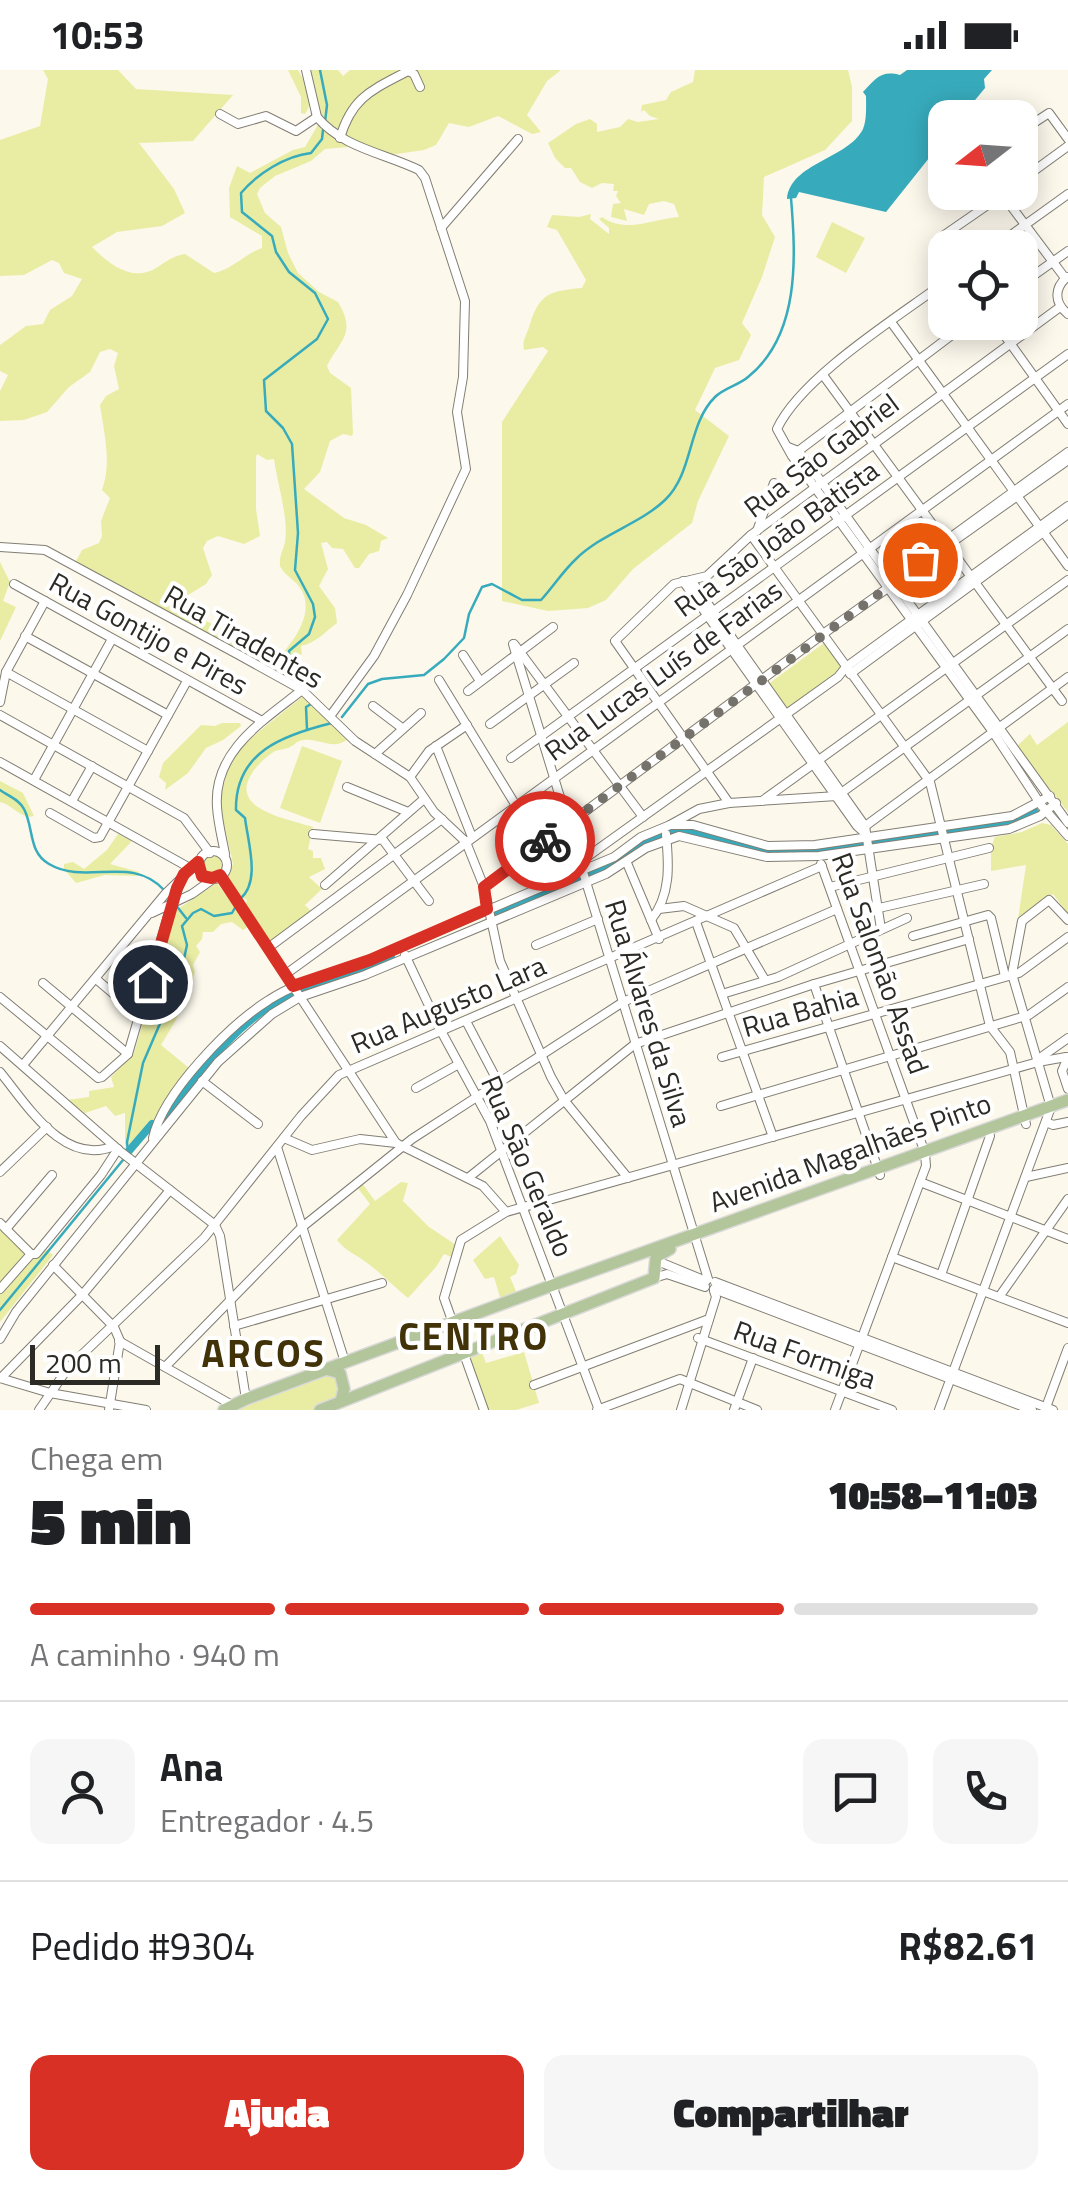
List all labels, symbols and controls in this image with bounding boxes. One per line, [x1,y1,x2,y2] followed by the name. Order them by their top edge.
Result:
[50,6,145,64] text: 10:53
[928,100,1038,210] north arrow
[928,100,1038,340] map controls
[928,230,1038,340] button: locate
[734,382,908,528] street label: Rua São Gabriel
[665,449,887,627] street label: Rua São João Batista
[878,518,963,603] pin
[893,533,948,588] icon: bag
[42,560,256,706] street label: Rua Gontijo e Pires
[535,569,791,771] street label: Rua Lucas Luís de Farias
[156,573,332,699] street label: Rua Tiradentes
[495,791,595,891] courier
[518,814,573,869] icon: bike
[821,846,941,1080] street label: Rua Salomão Assad
[594,894,704,1132] street label: Rua Álvares da Silva
[108,940,193,1025] pin
[344,944,552,1064] street label: Rua Augusto Lara
[123,955,178,1010] icon: home
[737,974,863,1048] street label: Rua Bahia
[470,1069,586,1263] street label: Rua São Geraldo
[703,1081,997,1223] street label: Avenida Magalhães Pinto
[398,1307,550,1365] district label: CENTRO
[728,1308,882,1400] street label: Rua Formiga
[202,1324,326,1382] district label: ARCOS
[30,1340,160,1384] scale bar
[45,1341,122,1384] text: 200 m
[30,1434,163,1482] text: Chega em
[828,1466,1038,1524] text: 10:58–11:03
[30,1470,191,1569] text: 5 min
[30,1630,280,1678] text: A caminho · 940 m
[160,1738,223,1796] text: Ana
[30,1739,135,1844] button: person
[803,1739,908,1844] button: chat
[933,1739,1038,1844] button: phone
[160,1796,374,1844] text: Entregador · 4.5
[30,1917,255,1975] text: Pedido #9304
[898,1917,1038,1975] text: R$82.61
[30,2055,524,2170] button: Ajuda
[544,2055,1038,2170] button: Compartilhar

